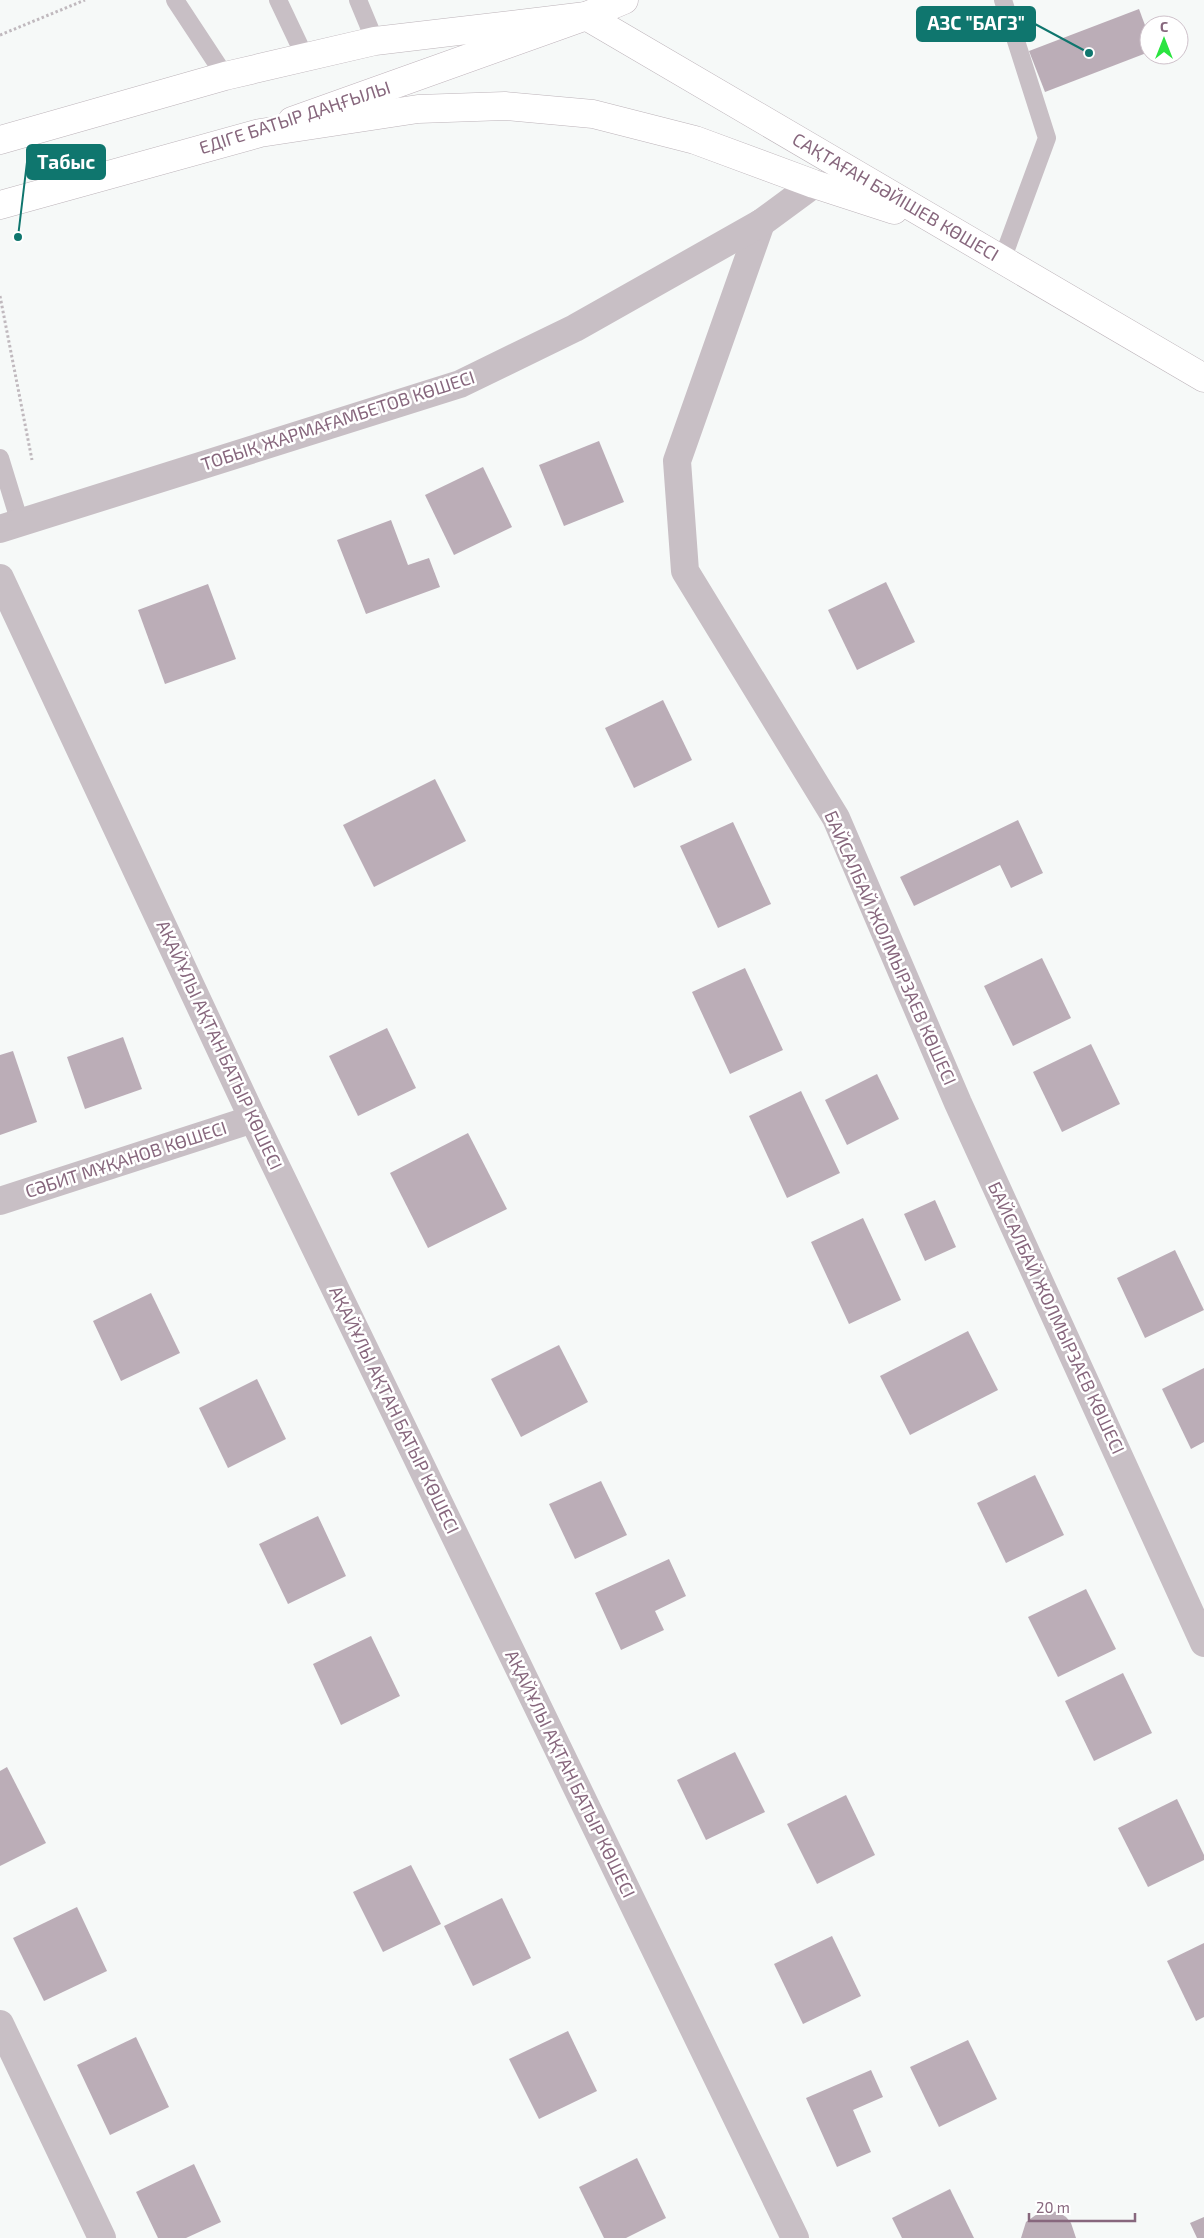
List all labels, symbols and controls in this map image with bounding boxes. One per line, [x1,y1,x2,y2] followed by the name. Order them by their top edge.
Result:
[917,7,1035,41] callout: АЗС "БАГЗ"
[927,11,1025,34] text: АЗС "БАГЗ"
[1139,15,1189,65] north arrow
[1160,18,1168,35] text: С
[196,76,393,158] street label: ЕДІГЕ БАТЫР ДАҢҒЫЛЫ
[789,127,1003,265] street label: САҚТАҒАН БӘЙІШЕВ КӨШЕСІ
[27,145,105,179] callout: Табыс
[37,150,95,173] text: Табыс
[198,365,477,475] street label: ТОБЫҚ ЖАРМАҒАМБЕТОВ КӨШЕСІ
[820,807,962,1088] street label: БАЙСАЛБАЙ ЖОЛМЫРЗАЕВ КӨШЕСІ
[152,916,288,1173] street label: АҚАЙҰЛЫ АҚТАН БАТЫР КӨШЕСІ
[22,1116,229,1202] street label: СӘБИТ МҰҚАНОВ КӨШЕСІ
[984,1178,1130,1457] street label: БАЙСАЛБАЙ ЖОЛМЫРЗАЕВ КӨШЕСІ
[325,1282,465,1537] street label: АҚАЙҰЛЫ АҚТАН БАТЫР КӨШЕСІ
[501,1646,641,1901] street label: АҚАЙҰЛЫ АҚТАН БАТЫР КӨШЕСІ
[1029,2190,1135,2222] scale bar
[1036,2198,1070,2216] text: 20 m

